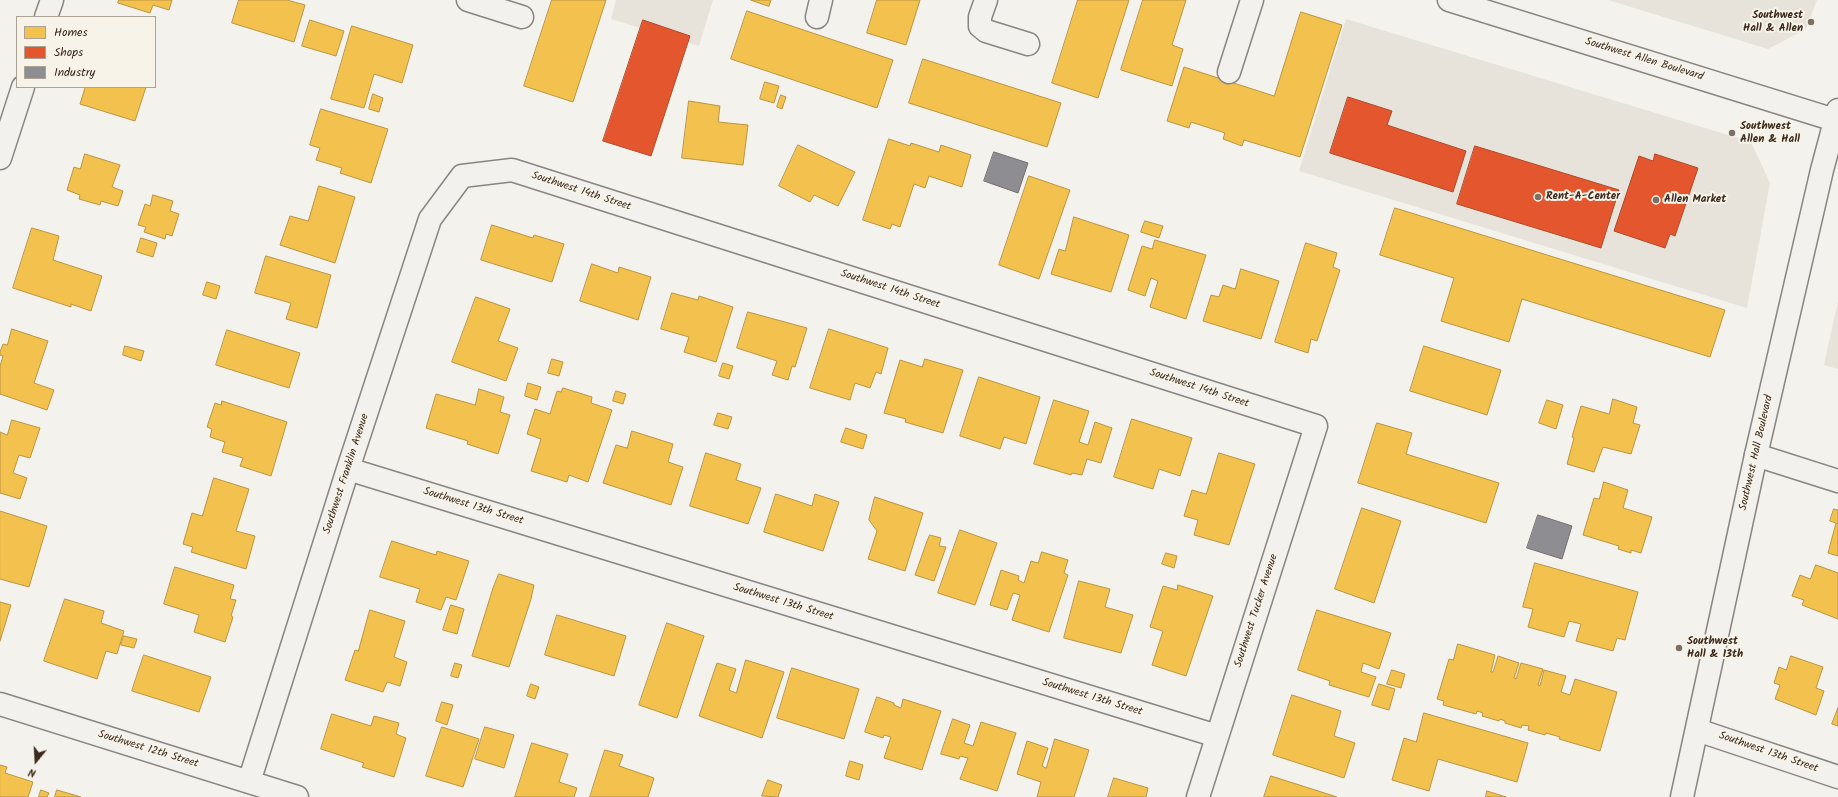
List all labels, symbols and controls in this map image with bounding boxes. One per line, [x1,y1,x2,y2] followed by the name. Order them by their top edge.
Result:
[1743,9,1803,35] place label: Southwest Hall & Allen
[16,16,156,88] legend
[1806,17,1816,27] marker: Southwest Hall & Allen
[54,23,88,42] text: Homes
[1583,36,1705,84] street label: Southwest Allen Boulevard
[54,43,83,62] text: Shops
[54,63,95,82] text: Industry
[1740,120,1800,146] place label: Southwest Allen & Hall
[1727,128,1737,138] marker: Southwest Allen & Hall
[530,170,632,214] street label: Southwest 14th Street
[1546,190,1620,204] place label: Rent-A-Center
[1533,192,1543,202] marker: Rent-A-Center
[1664,193,1726,207] place label: Allen Market
[1651,195,1661,205] marker: Allen Market
[839,268,941,312] street label: Southwest 14th Street
[1148,367,1250,411] street label: Southwest 14th Street
[1737,394,1777,512] street label: Southwest Hall Boulevard
[321,412,373,536] street label: Southwest Franklin Avenue
[421,485,525,529] street label: Southwest 13th Street
[1232,553,1282,669] street label: Southwest Tucker Avenue
[731,581,835,625] street label: Southwest 13th Street
[1687,635,1743,661] place label: Southwest Hall & 13th
[1674,643,1684,653] marker: Southwest Hall & 13th
[1040,676,1144,720] street label: Southwest 13th Street
[96,728,200,772] street label: Southwest 12th Street
[1717,730,1819,776] street label: Southwest 13th Street
[16,741,56,781] north arrow
[26,763,38,782] text: N

